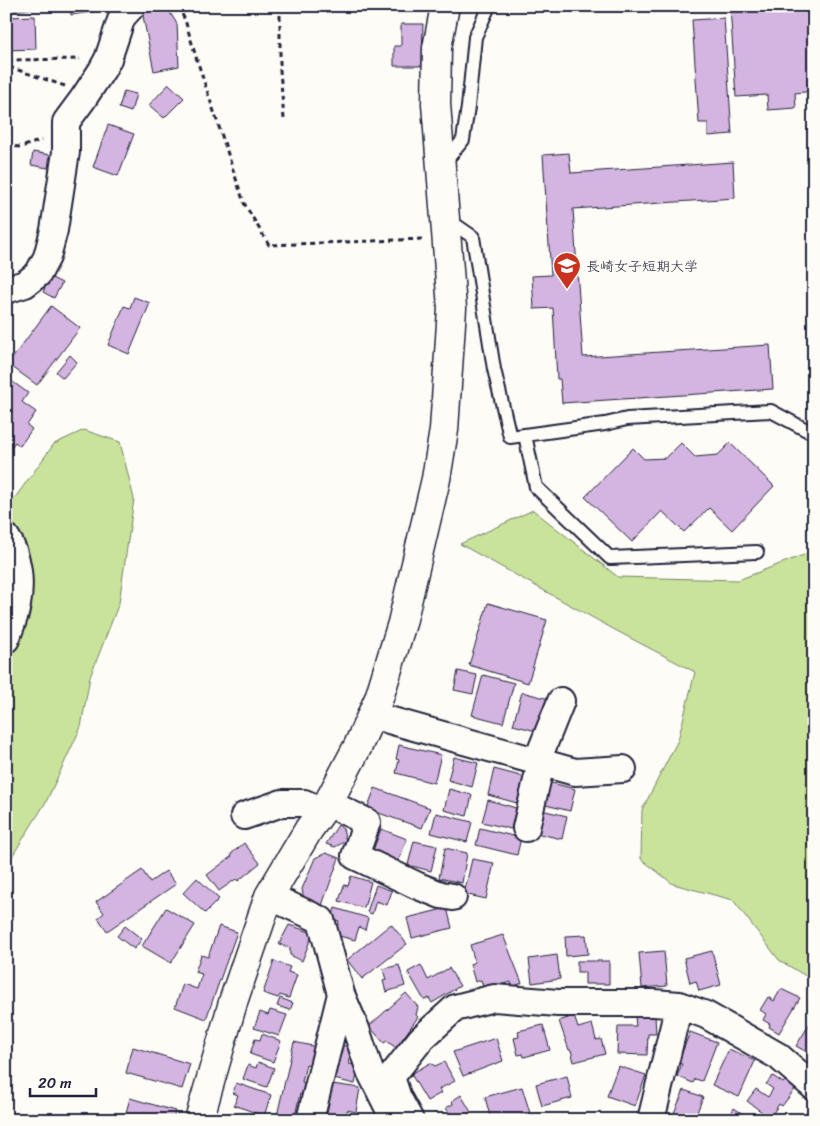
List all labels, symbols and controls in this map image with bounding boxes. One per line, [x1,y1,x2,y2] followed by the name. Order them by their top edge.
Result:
[552,251,582,290] school or university icon: 長崎女子短期大学
[586,254,698,279] place label: 長崎女子短期大学
[30,1066,96,1098] scale bar
[38,1070,72,1096] text: 20 m

